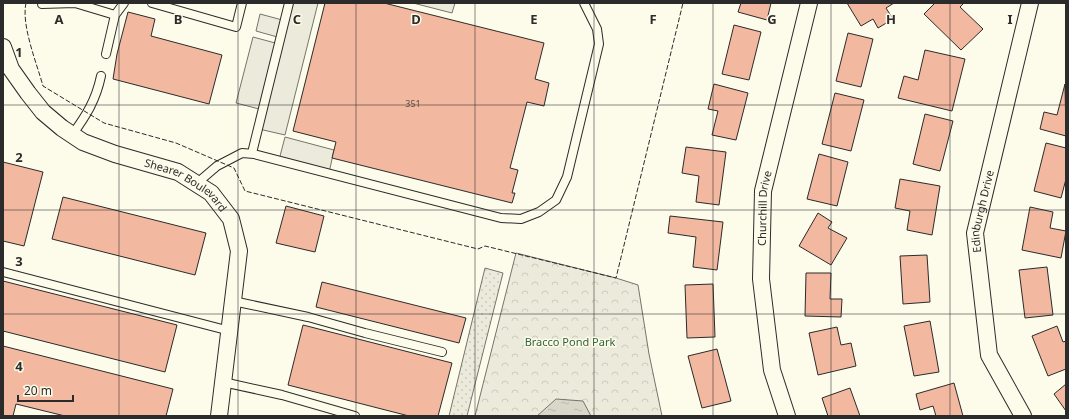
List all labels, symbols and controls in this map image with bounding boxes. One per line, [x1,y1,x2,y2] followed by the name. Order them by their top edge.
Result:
[55,10,64,28] text: A
[174,10,182,28] text: B
[293,10,301,28] text: C
[411,10,421,28] text: D
[530,10,538,28] text: E
[649,10,657,28] text: F
[767,10,777,28] text: G
[886,10,896,28] text: H
[1007,10,1013,28] text: I
[15,43,23,61] text: 1
[405,97,421,110] house number: 351
[15,148,23,166] text: 2
[143,155,231,215] street label: Shearer Boulevard
[967,168,997,254] street label: Edinburgh Drive
[754,169,775,246] street label: Churchill Drive
[15,252,23,270] text: 3
[525,334,615,349] park label: Bracco Pond Park
[15,357,23,375] text: 4
[18,377,73,403] scale bar
[24,382,52,399] text: 20 m

